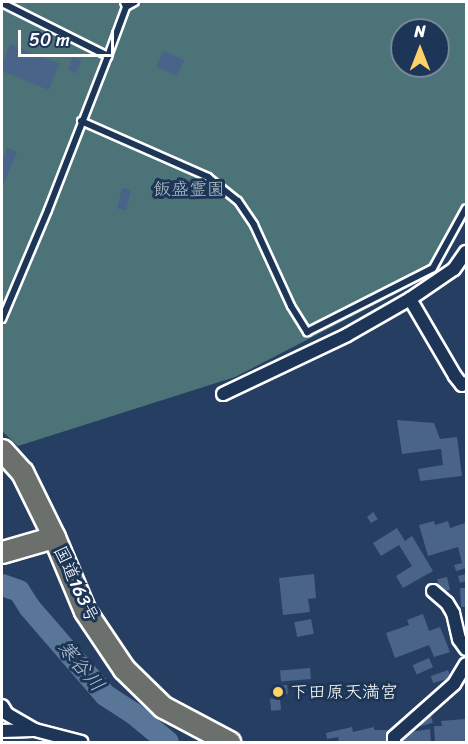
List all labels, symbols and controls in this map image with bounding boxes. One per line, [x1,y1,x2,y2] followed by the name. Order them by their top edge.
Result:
[414,17,426,46] text: N
[21,18,117,56] scale bar
[390,18,450,78] north arrow
[29,24,70,56] text: 50 m
[153,178,225,200] park label: 飯盛霊園
[49,542,103,626] street label: 国道163号
[53,635,109,697] water label: 寒谷川
[290,681,398,703] place label: 下田原天満宮
[271,685,285,699] marker: 下田原天満宮

